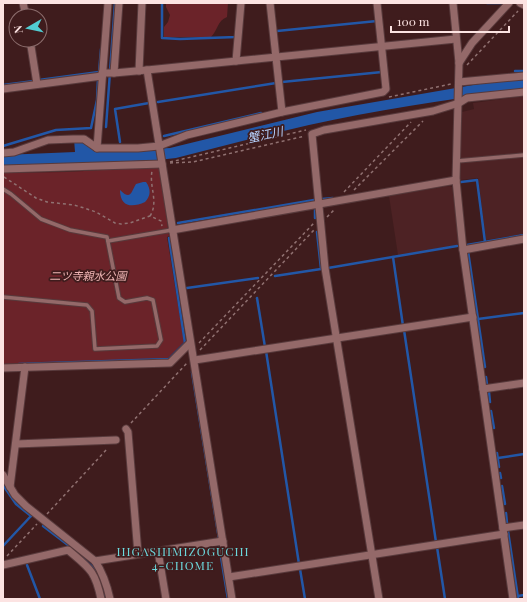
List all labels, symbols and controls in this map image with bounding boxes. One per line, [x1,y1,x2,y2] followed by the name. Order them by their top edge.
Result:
[8,8,48,48] north arrow
[391,8,509,34] scale bar
[397,13,430,29] text: 100 m
[10,24,26,35] text: N
[246,122,286,146] water label: 蟹江川
[50,268,128,283] park label: 二ツ寺親水公園
[116,543,250,573] district label: HIGASHIMIZOGUCHI 4-CHOME

